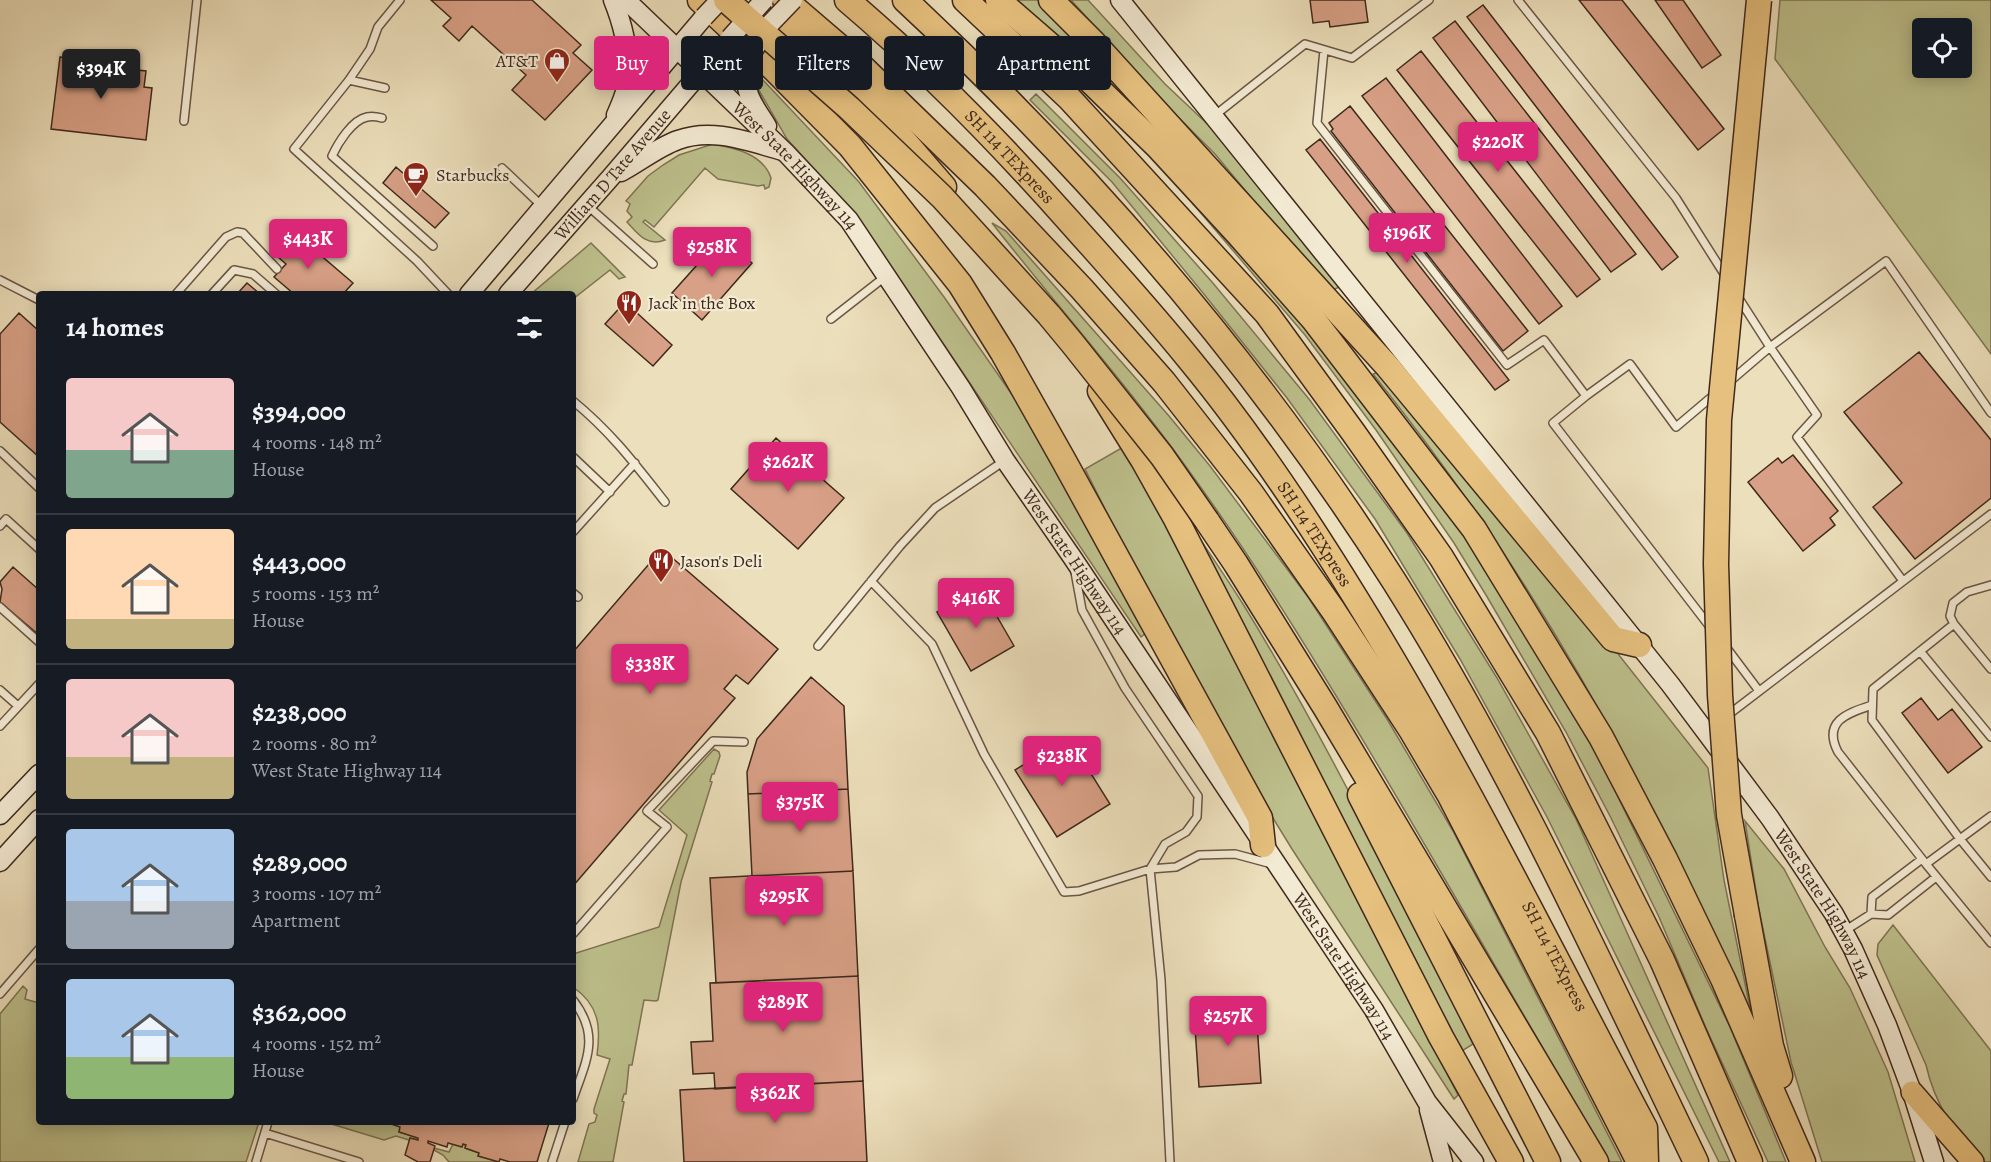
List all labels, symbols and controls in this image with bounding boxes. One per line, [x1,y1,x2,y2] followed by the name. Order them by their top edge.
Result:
[1912,18,1972,78] map controls
[1912,18,1972,78] button: locate
[594,36,669,90] chip: Buy
[681,36,763,90] chip: Rent
[775,36,872,90] chip: Filters
[884,36,964,90] chip: New
[976,36,1111,90] chip: Apartment
[542,46,572,84] shop icon: AT&T
[59,49,143,100] pin: $394K
[495,49,538,73] place label: AT&T
[76,55,126,82] text: $394K
[726,95,864,234] street label: West State Highway 114
[548,103,676,246] street label: William D Tate Avenue
[959,104,1060,209] street label: SH 114 TEXpress
[1456,122,1540,173] pin: $220K
[1472,128,1524,155] text: $220K
[401,160,431,198] cafe icon: Starbucks
[436,163,509,187] place label: Starbucks
[1365,213,1449,264] pin: $196K
[266,219,350,270] pin: $443K
[1383,219,1431,246] text: $196K
[283,225,333,252] text: $443K
[670,227,754,278] pin: $258K
[687,233,737,260] text: $258K
[614,288,644,326] restaurant icon: Jack in the Box
[648,291,756,315] place label: Jack in the Box
[66,310,164,345] text: 14 homes
[513,311,546,344] icon: filters
[252,394,346,429] text: $394,000
[114,402,186,474] icon: home
[252,429,382,456] text: 4 rooms · 148 m²
[746,442,830,493] pin: $262K
[762,448,814,475] text: $262K
[252,456,304,483] text: House
[1272,476,1358,591] street label: SH 114 TEXpress
[1016,483,1132,639] street label: West State Highway 114
[252,545,346,580] text: $443,000
[646,546,676,584] restaurant icon: Jason's Deli
[680,549,763,573] place label: Jason's Deli
[114,553,186,625] icon: home
[934,578,1018,629] pin: $416K
[252,580,379,607] text: 5 rooms · 153 m²
[952,584,1000,611] text: $416K
[252,607,304,634] text: House
[608,644,692,695] pin: $338K
[625,650,675,677] text: $338K
[252,695,347,730] text: $238,000
[114,703,186,775] icon: home
[252,730,377,757] text: 2 rooms · 80 m²
[1020,736,1104,787] pin: $238K
[1037,742,1087,769] text: $238K
[252,757,442,784] text: West State Highway 114
[758,782,842,833] pin: $375K
[776,788,824,815] text: $375K
[1768,823,1877,983] street label: West State Highway 114
[252,845,347,880] text: $289,000
[114,853,186,925] icon: home
[742,876,826,927] pin: $295K
[252,880,381,907] text: 3 rooms · 107 m²
[759,882,809,909] text: $295K
[1287,887,1401,1044] street label: West State Highway 114
[1516,897,1594,1016] street label: SH 114 TEXpress
[252,907,341,934] text: Apartment
[741,982,825,1033] pin: $289K
[758,988,808,1015] text: $289K
[252,995,346,1030] text: $362,000
[1186,996,1270,1047] pin: $257K
[1203,1002,1253,1029] text: $257K
[114,1003,186,1075] icon: home
[252,1030,381,1057] text: 4 rooms · 152 m²
[252,1057,304,1084] text: House
[733,1073,817,1124] pin: $362K
[750,1079,800,1106] text: $362K

